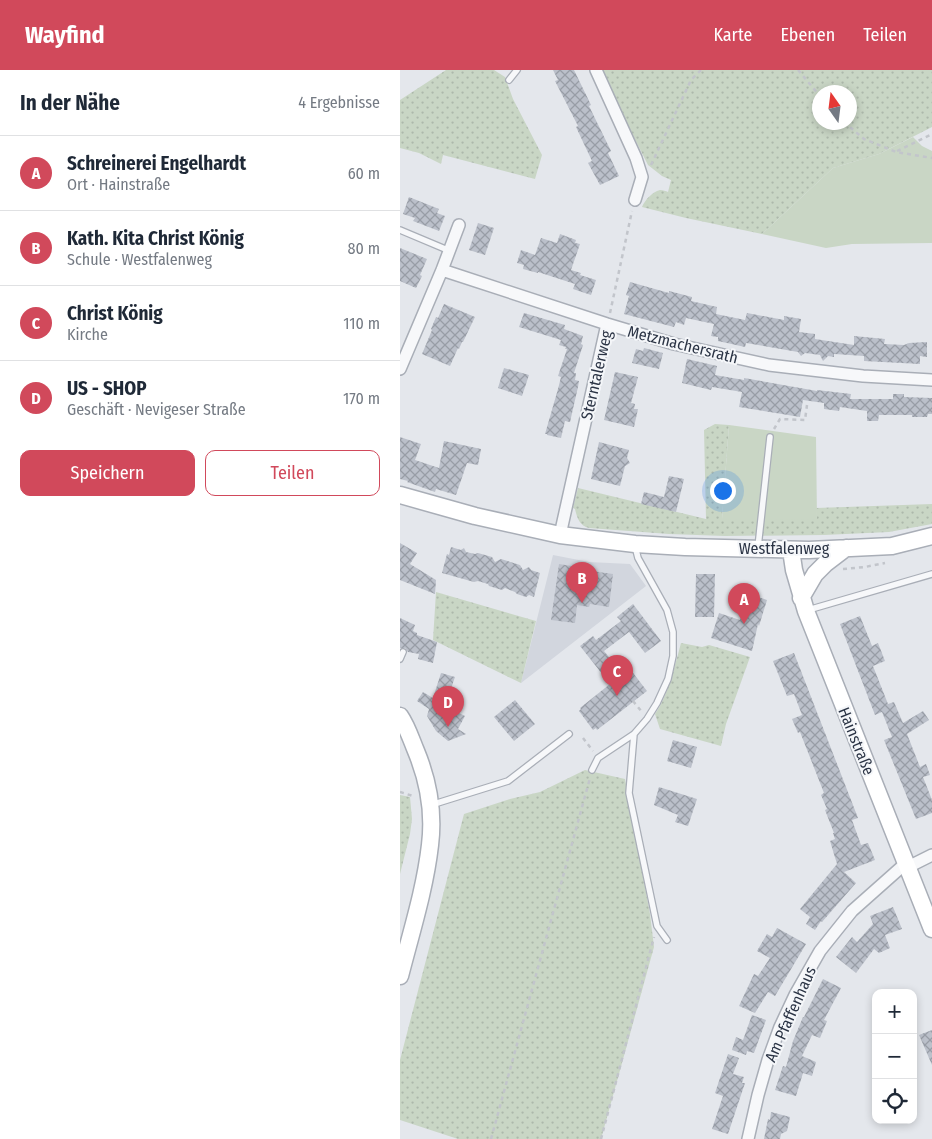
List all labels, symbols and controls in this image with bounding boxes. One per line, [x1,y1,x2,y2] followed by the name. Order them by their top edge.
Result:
[25,21,105,49] text: Wayfind
[713,24,752,46] text: Karte
[780,24,835,46] text: Ebenen
[863,24,907,46] text: Teilen
[812,85,857,130] north arrow
[20,90,120,116] text: In der Nähe
[298,93,380,112] text: 4 Ergebnisse
[67,152,246,175] text: Schreinerei Engelhardt
[32,164,40,183] text: A
[348,164,380,183] text: 60 m
[67,175,170,194] text: Ort · Hainstraße
[67,227,244,250] text: Kath. Kita Christ König
[32,239,40,258] text: B
[348,239,380,258] text: 80 m
[67,250,212,269] text: Schule · Westfalenweg
[67,302,163,325] text: Christ König
[32,314,40,333] text: C
[343,314,380,333] text: 110 m
[626,322,740,367] street label: Metzmachersrath
[67,325,108,344] text: Kirche
[577,328,616,422] street label: Sterntalerweg
[67,377,147,400] text: US - SHOP
[31,389,41,408] text: D
[343,389,380,408] text: 170 m
[67,400,246,419] text: Geschäft · Nevigeser Straße
[20,450,195,496] button: Speichern
[205,450,380,496] button: Teilen
[710,478,736,504] your location
[739,539,830,558] street label: Westfalenweg
[566,562,598,603] pin: B
[728,583,760,624] pin: A
[601,655,633,696] pin: C
[432,686,464,727] pin: D
[834,704,879,778] street label: Hainstraße
[761,963,820,1065] street label: Am Pfaffenhaus
[872,989,917,1124] map controls
[872,989,917,1034] button: +
[872,1034,917,1079] button: −
[872,1079,917,1124] button: locate

